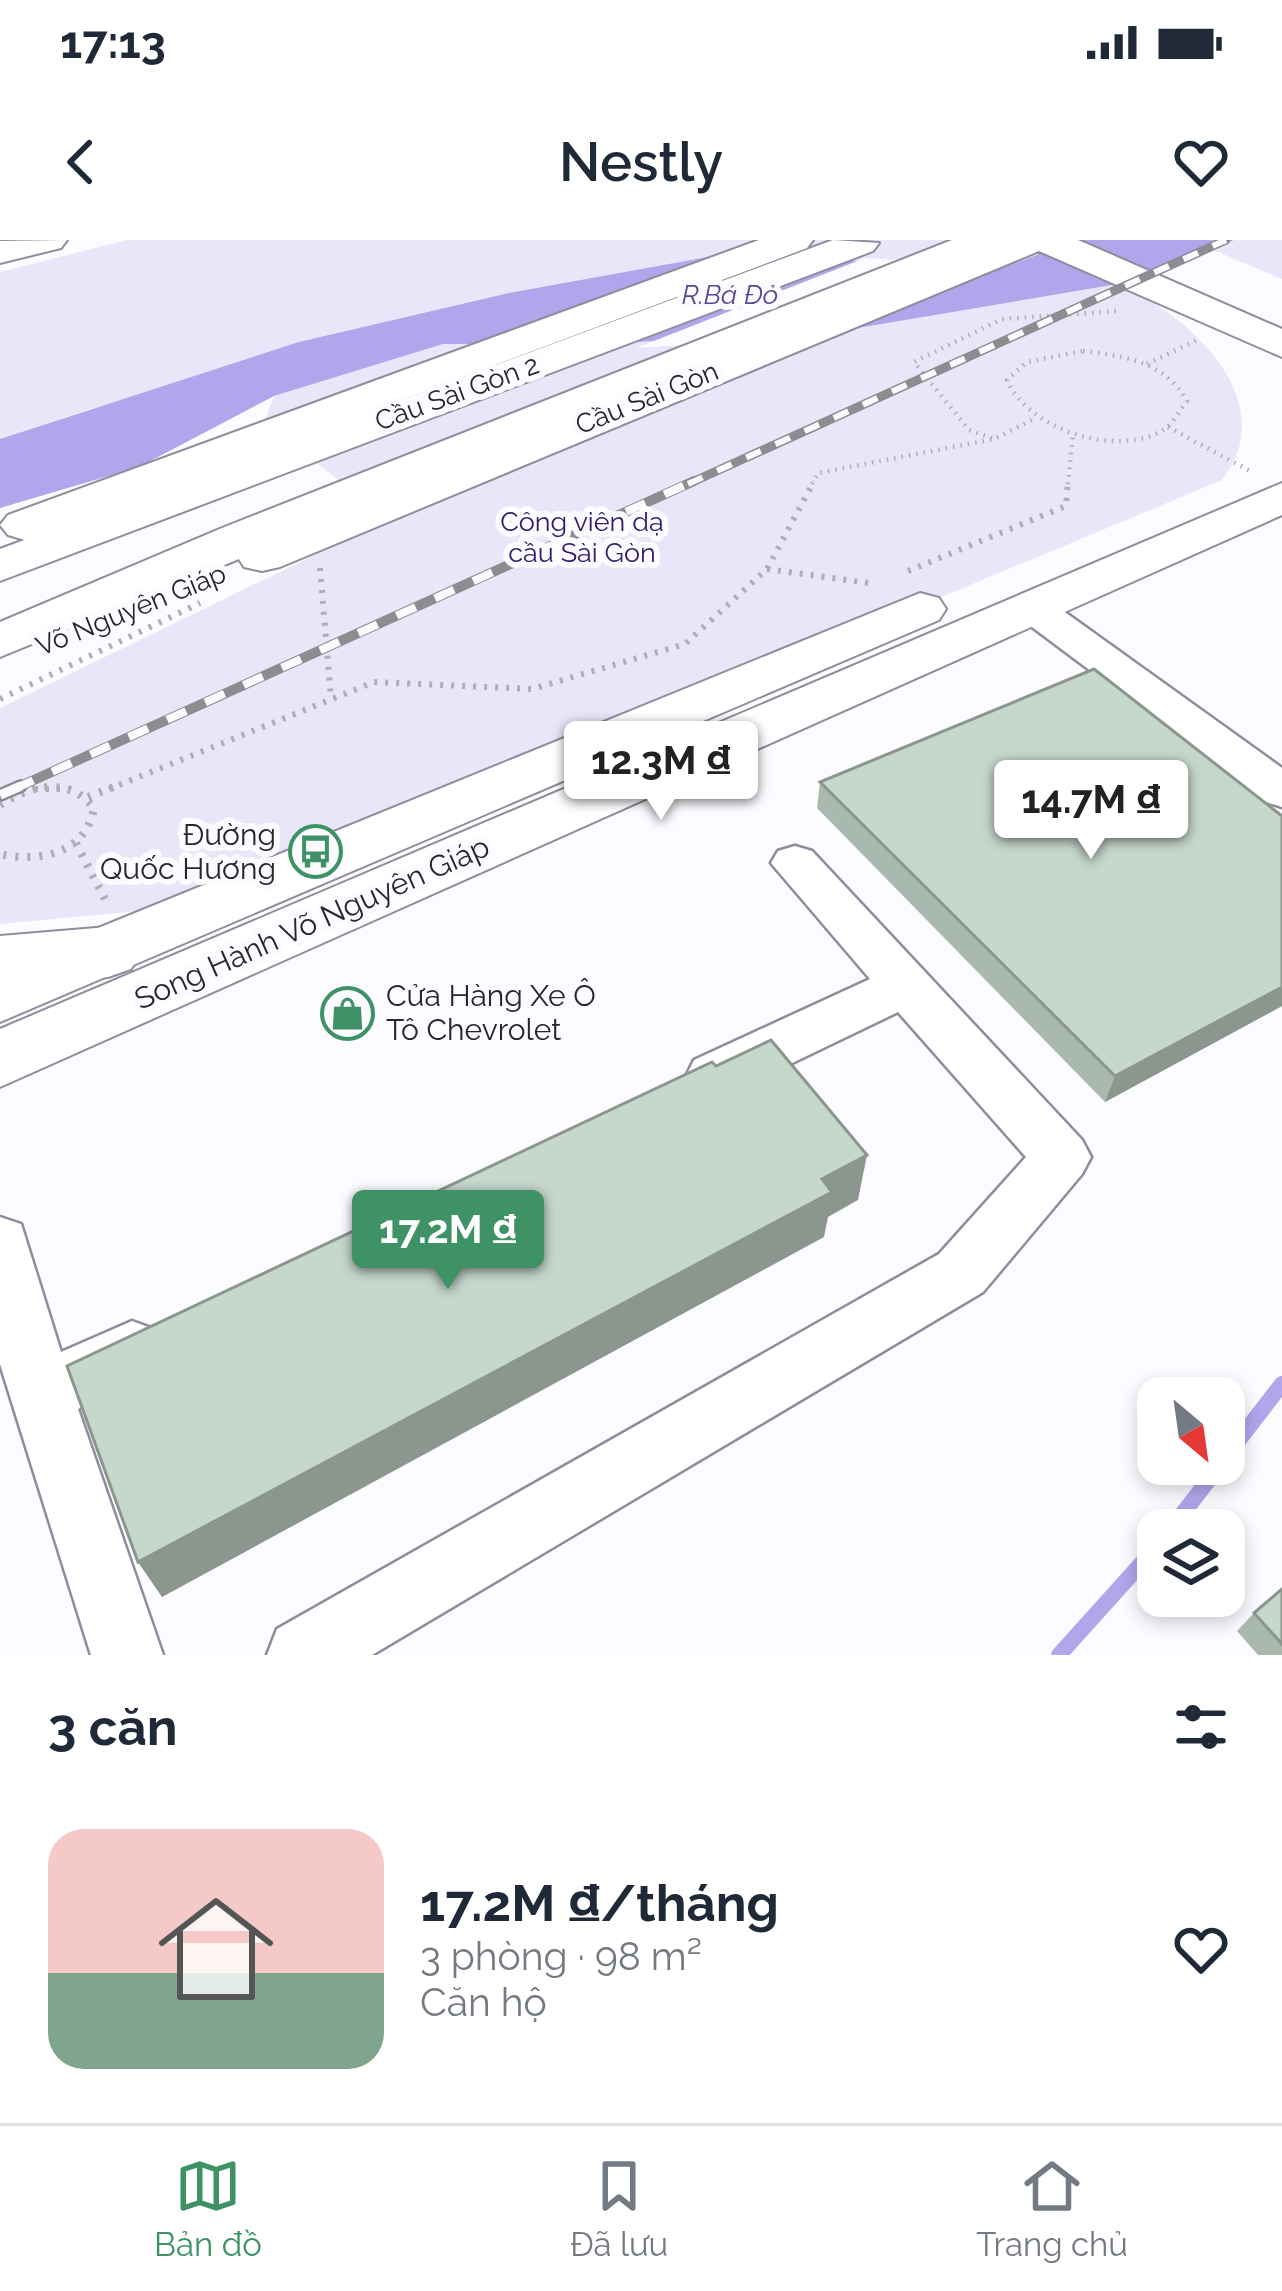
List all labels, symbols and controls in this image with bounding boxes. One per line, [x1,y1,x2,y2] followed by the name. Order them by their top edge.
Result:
[60,16,166,69] text: 17:13
[48,129,114,195] icon: back
[1168,129,1234,195] icon: heart
[559,130,723,194] text: Nestly
[682,279,778,310] water label: R.Bá Đỏ
[371,349,543,437] street label: Cầu Sài Gòn 2
[571,355,723,440] street label: Cầu Sài Gòn
[500,506,664,568] park label: Công viên dạ cầu Sài Gòn
[31,557,230,662] street label: Võ Nguyên Giáp
[550,721,772,823] pin: 12.3M ₫
[591,737,731,783] text: 12.3M ₫
[980,760,1202,862] pin: 14.7M ₫
[1021,776,1161,822] text: 14.7M ₫
[100,817,276,886] place label: Đường Quốc Hương
[287,824,343,880] bus stop icon: Đường Quốc Hương
[129,828,494,1017] street label: Song Hành Võ Nguyên Giáp
[386,978,596,1047] place label: Cửa Hàng Xe Ô Tô Chevrolet
[319,985,375,1041] shop icon: Cửa Hàng Xe Ô Tô Chevrolet
[337,1190,559,1292] pin: 17.2M ₫
[379,1206,517,1252] text: 17.2M ₫
[1137,1377,1245,1485] north arrow
[1137,1377,1245,1617] map controls
[1137,1509,1245,1617] button: layers
[1168,1694,1234,1760] icon: filters
[48,1697,178,1757] text: 3 căn
[420,1873,779,1933] text: 17.2M ₫/tháng
[144,1877,288,2021] icon: home
[1168,1916,1234,1982] icon: heart
[420,1933,702,1979] text: 3 phòng · 98 m²
[420,1979,547,2025] text: Căn hộ
[154,2153,262,2264] tab: Bản đồ
[570,2153,668,2264] tab: Đã lưu
[976,2153,1128,2264] tab: Trang chủ

